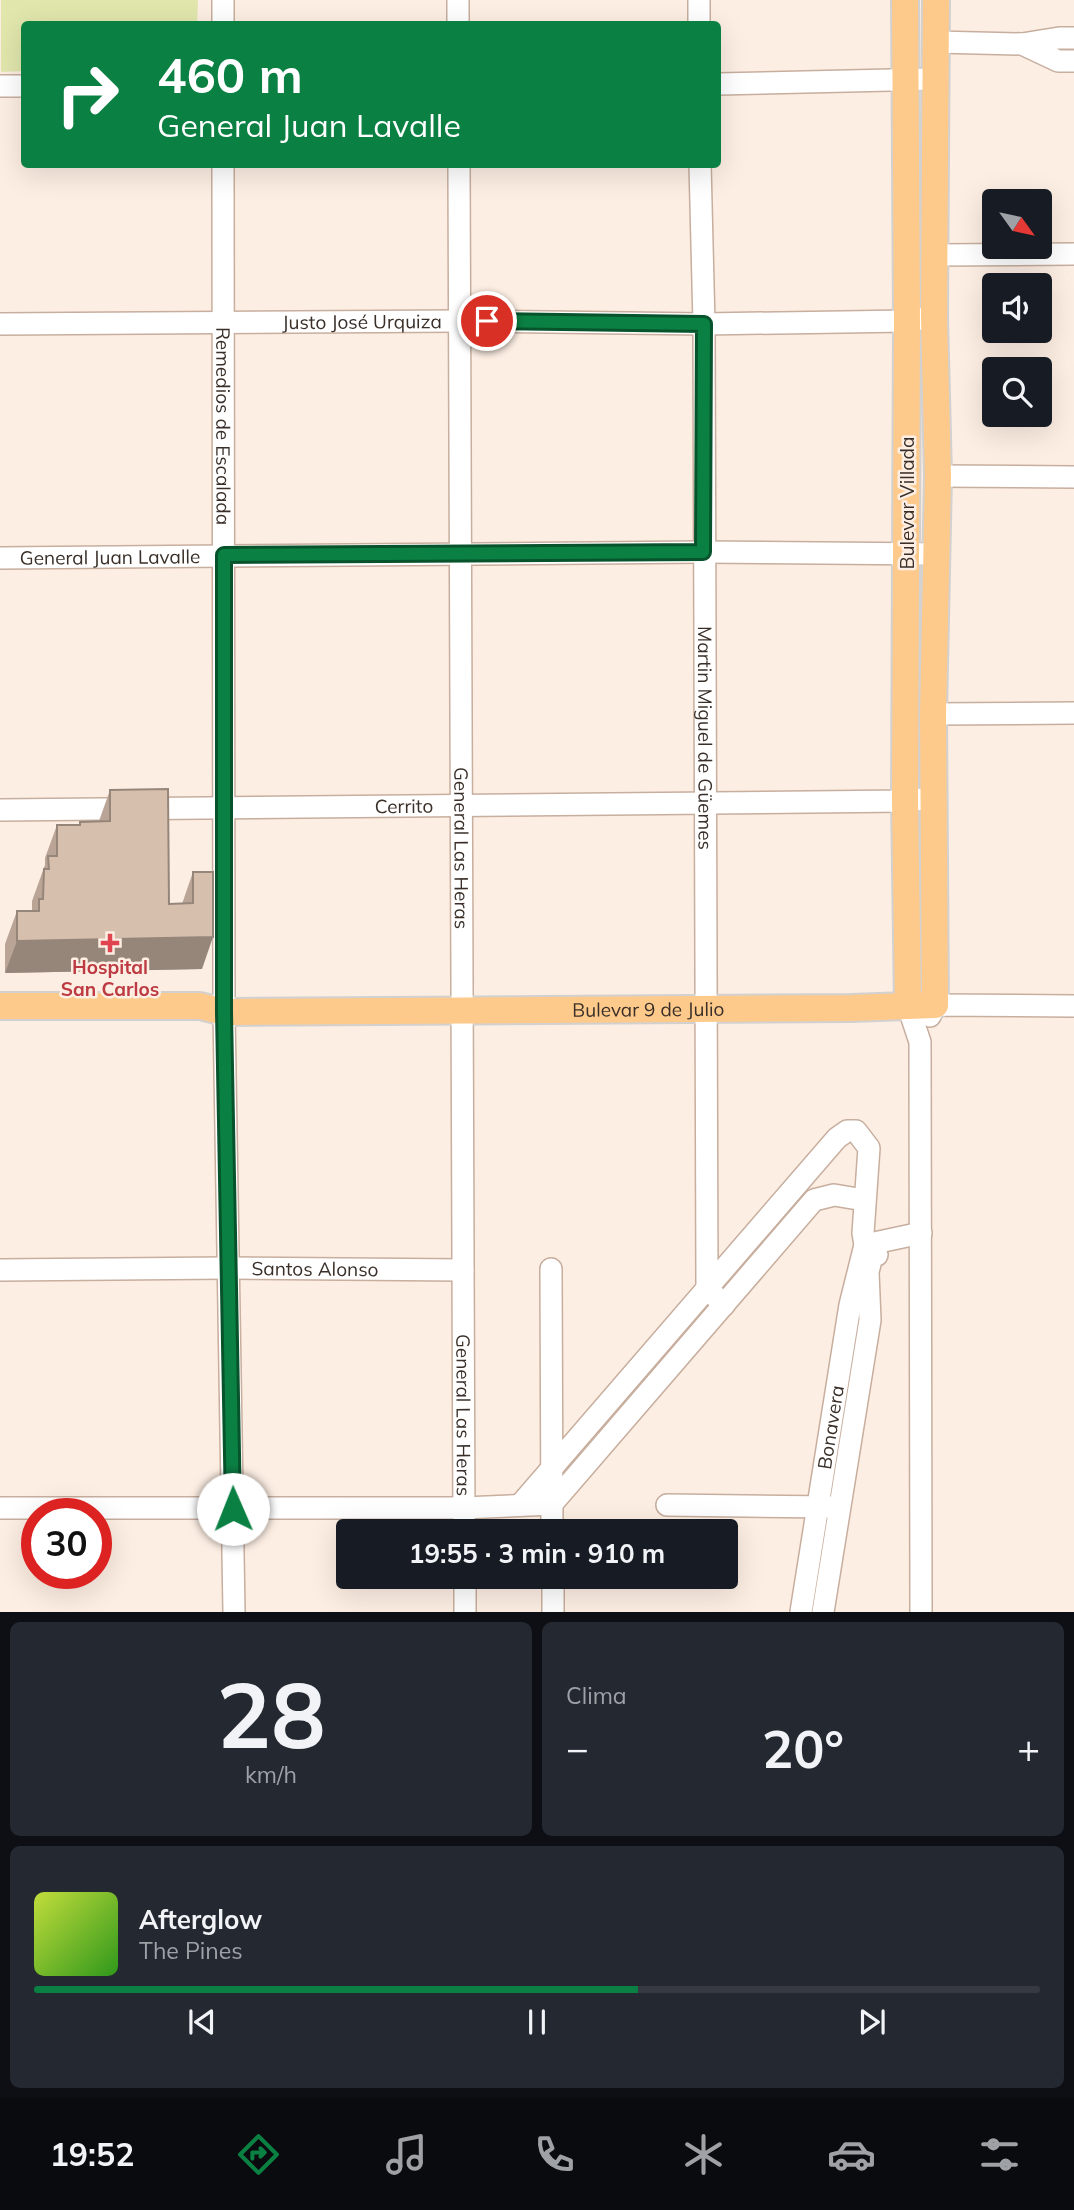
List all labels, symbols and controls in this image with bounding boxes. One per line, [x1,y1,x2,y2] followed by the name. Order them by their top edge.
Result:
[157,44,303,105] text: 460 m
[42,49,133,140] icon: right
[157,105,461,145] text: General Juan Lavalle
[982,189,1052,259] north arrow
[982,189,1052,427] map controls
[982,273,1052,343] button: sound
[457,291,517,351] pin
[468,302,506,340] icon: arrive
[282,309,442,334] street label: Justo José Urquiza
[211,327,235,525] street label: Remedios de Escalada
[982,357,1052,427] button: search
[895,437,919,569] street label: Bulevar Villada
[20,544,200,570] street label: General Juan Lavalle
[693,626,718,850] street label: Martin Miguel de Güemes
[449,767,474,929] street label: General Las Heras
[375,794,433,818] street label: Cerrito
[100,933,120,953] marker: Hospital San Carlos
[61,955,159,1001] place label: Hospital San Carlos
[572,997,724,1022] street label: Bulevar 9 de Julio
[251,1256,379,1281] street label: Santos Alonso
[451,1334,476,1496] street label: General Las Heras
[812,1384,849,1471] street label: Bonavera
[196,1472,270,1546] position arrow
[21,1498,112,1589] speed limit sign: 30
[409,1537,665,1570] text: 19:55 · 3 min · 910 m
[216,1657,326,1771] text: 28
[566,1681,627,1710] text: Clima
[762,1716,844,1781] text: 20°
[566,1724,589,1772] text: −
[1017,1724,1040,1772] text: +
[245,1760,297,1789] text: km/h
[139,1903,262,1936] text: Afterglow
[139,1936,243,1965] text: The Pines
[183,2003,221,2041] icon: previous
[518,2003,556,2041] icon: pause
[853,2003,891,2041] icon: next
[234,2130,283,2179] icon: directions
[382,2130,431,2179] icon: music
[530,2130,579,2179] icon: phone
[679,2130,728,2179] icon: climate
[827,2130,876,2179] icon: car
[975,2130,1024,2179] icon: filters
[50,2134,134,2174] text: 19:52

